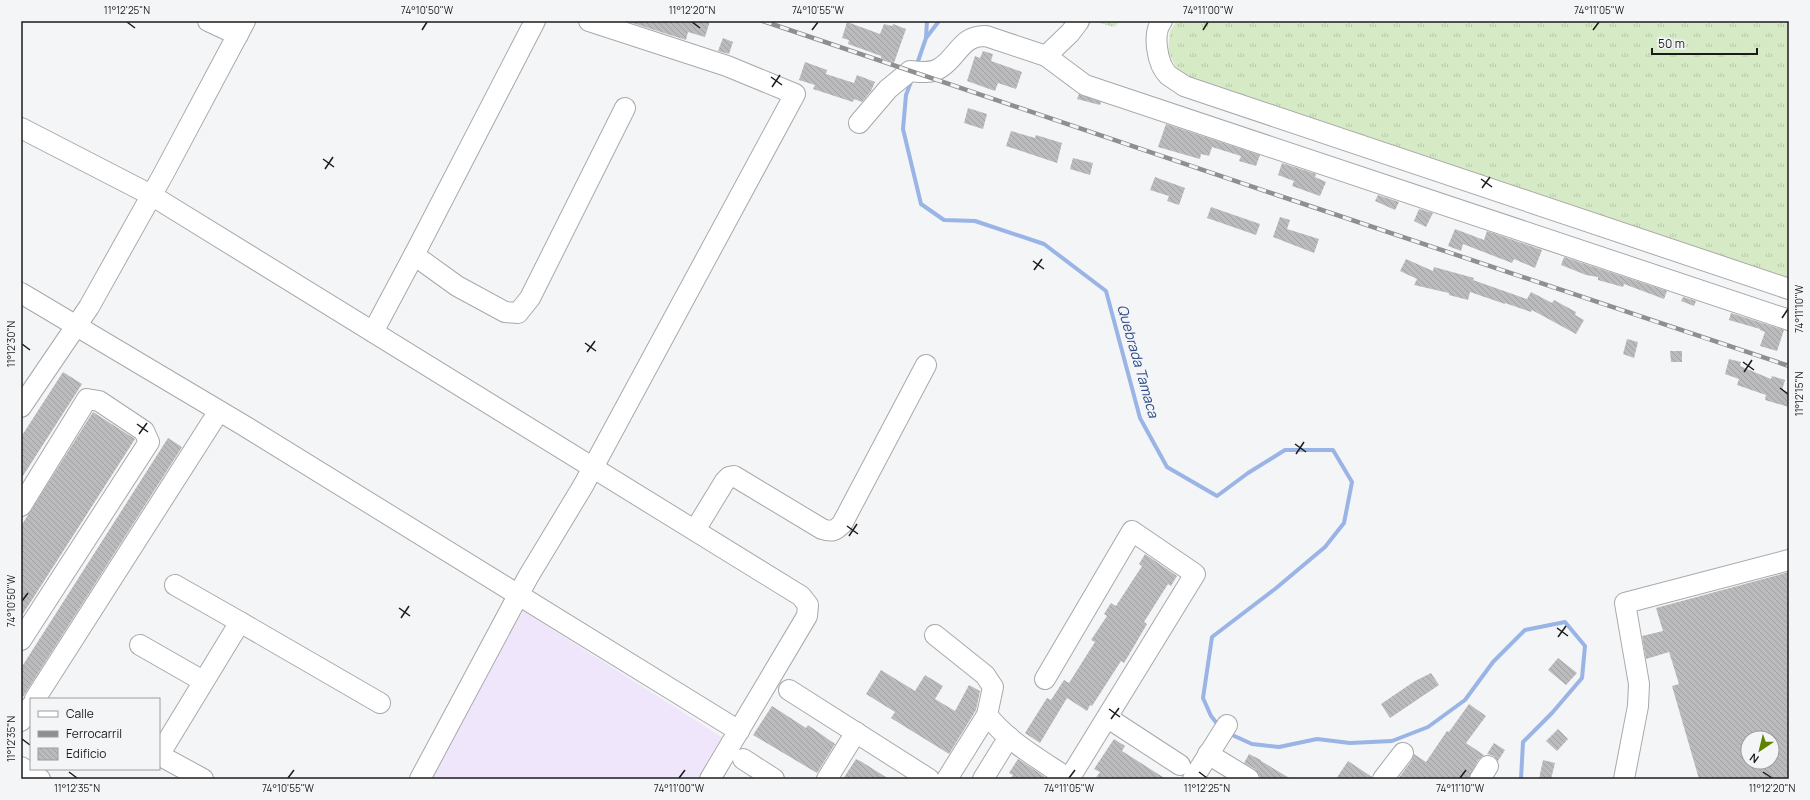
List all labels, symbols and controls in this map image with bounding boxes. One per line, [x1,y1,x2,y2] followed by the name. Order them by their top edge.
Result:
[104,3,150,17] text: 11°12'25"N
[401,3,454,17] text: 74°10'50"W
[669,3,715,17] text: 11°12'20"N
[792,3,845,17] text: 74°10'55"W
[1183,3,1234,17] text: 74°11'00"W
[1574,3,1625,17] text: 74°11'05"W
[1652,30,1757,56] scale bar
[1658,35,1685,52] text: 50 m
[1792,284,1806,333] text: 74°11'10"W
[1113,302,1164,421] water label: Quebrada Tamaca
[4,321,18,367] text: 11°12'30"N
[1792,372,1806,416] text: 11°12'15"N
[4,574,18,627] text: 74°10'50"W
[30,698,160,770] legend
[66,705,94,722] text: Calle
[4,716,18,762] text: 11°12'35"N
[66,725,122,742] text: Ferrocarril
[1740,730,1780,770] north arrow
[66,745,106,762] text: Edificio
[1746,750,1762,767] text: N
[54,781,100,795] text: 11°12'35"N
[262,781,315,795] text: 74°10'55"W
[654,781,705,795] text: 74°11'00"W
[1044,781,1095,795] text: 74°11'05"W
[1184,781,1230,795] text: 11°12'25"N
[1436,781,1485,795] text: 74°11'10"W
[1749,781,1795,795] text: 11°12'20"N

